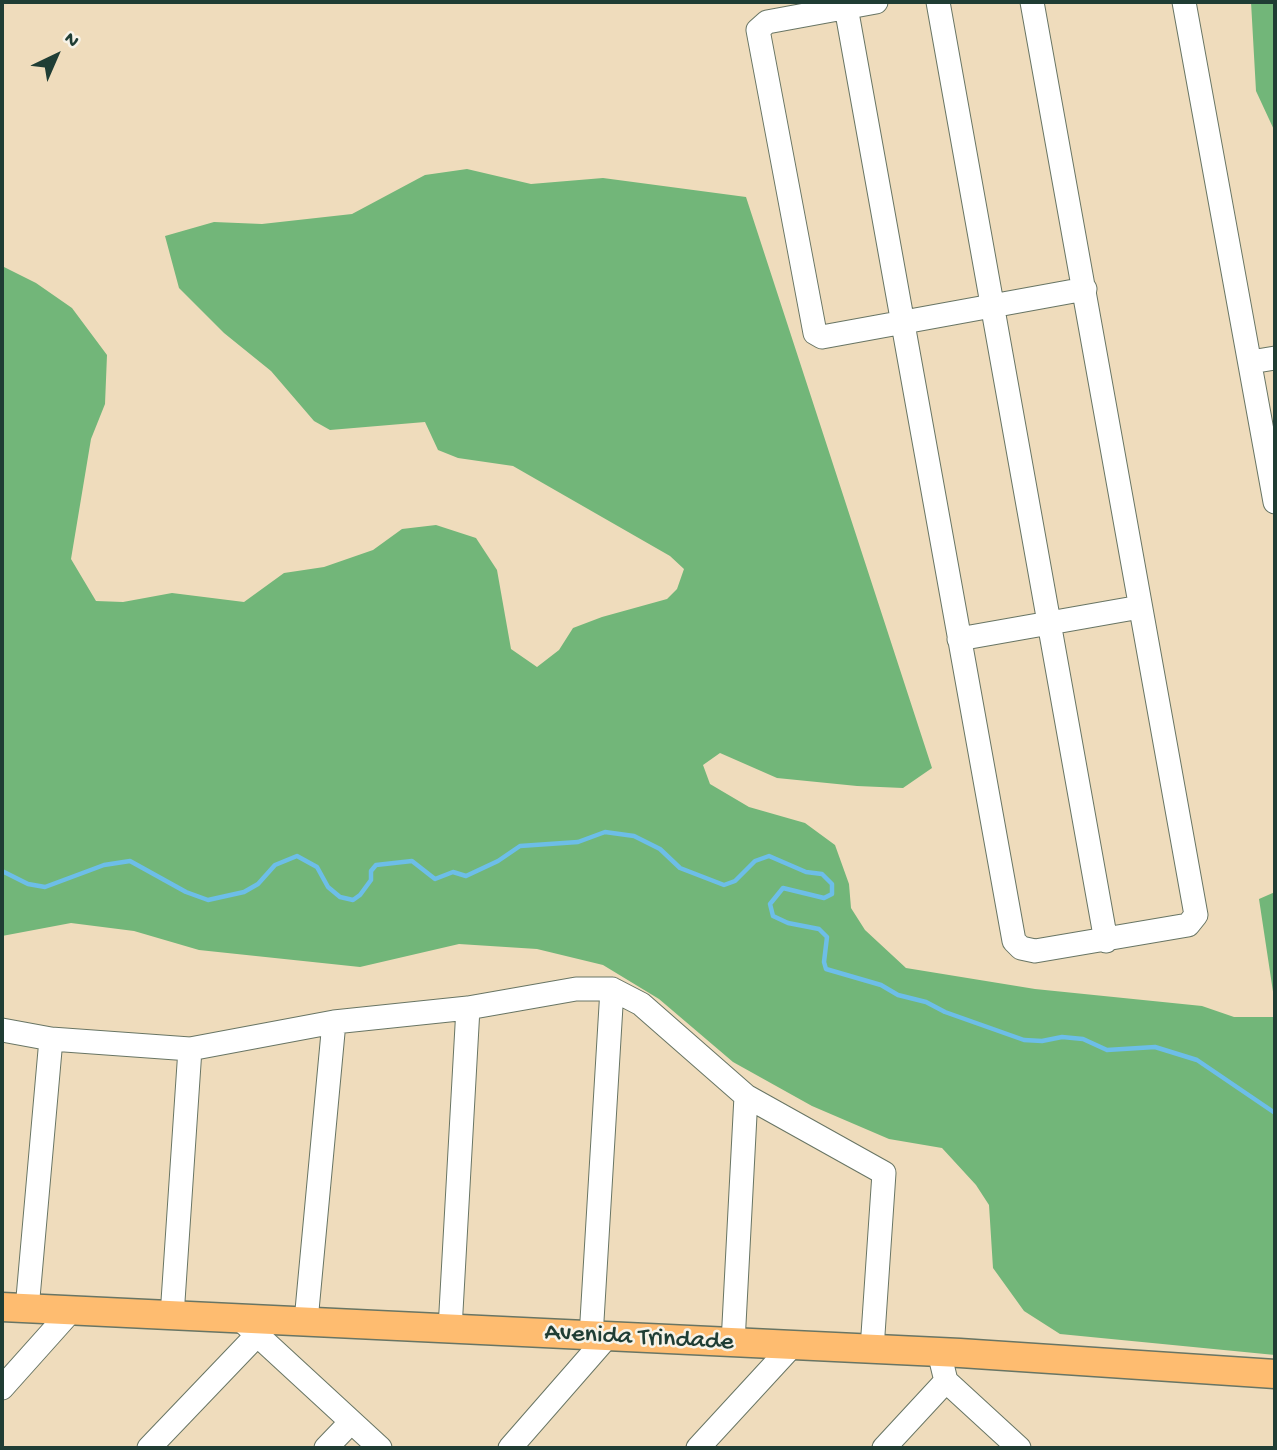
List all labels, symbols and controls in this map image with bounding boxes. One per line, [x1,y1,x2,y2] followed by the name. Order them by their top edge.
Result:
[21,21,91,91] north arrow
[58,28,83,53] text: N
[544,1318,734,1360] street label: Avenida Trindade

